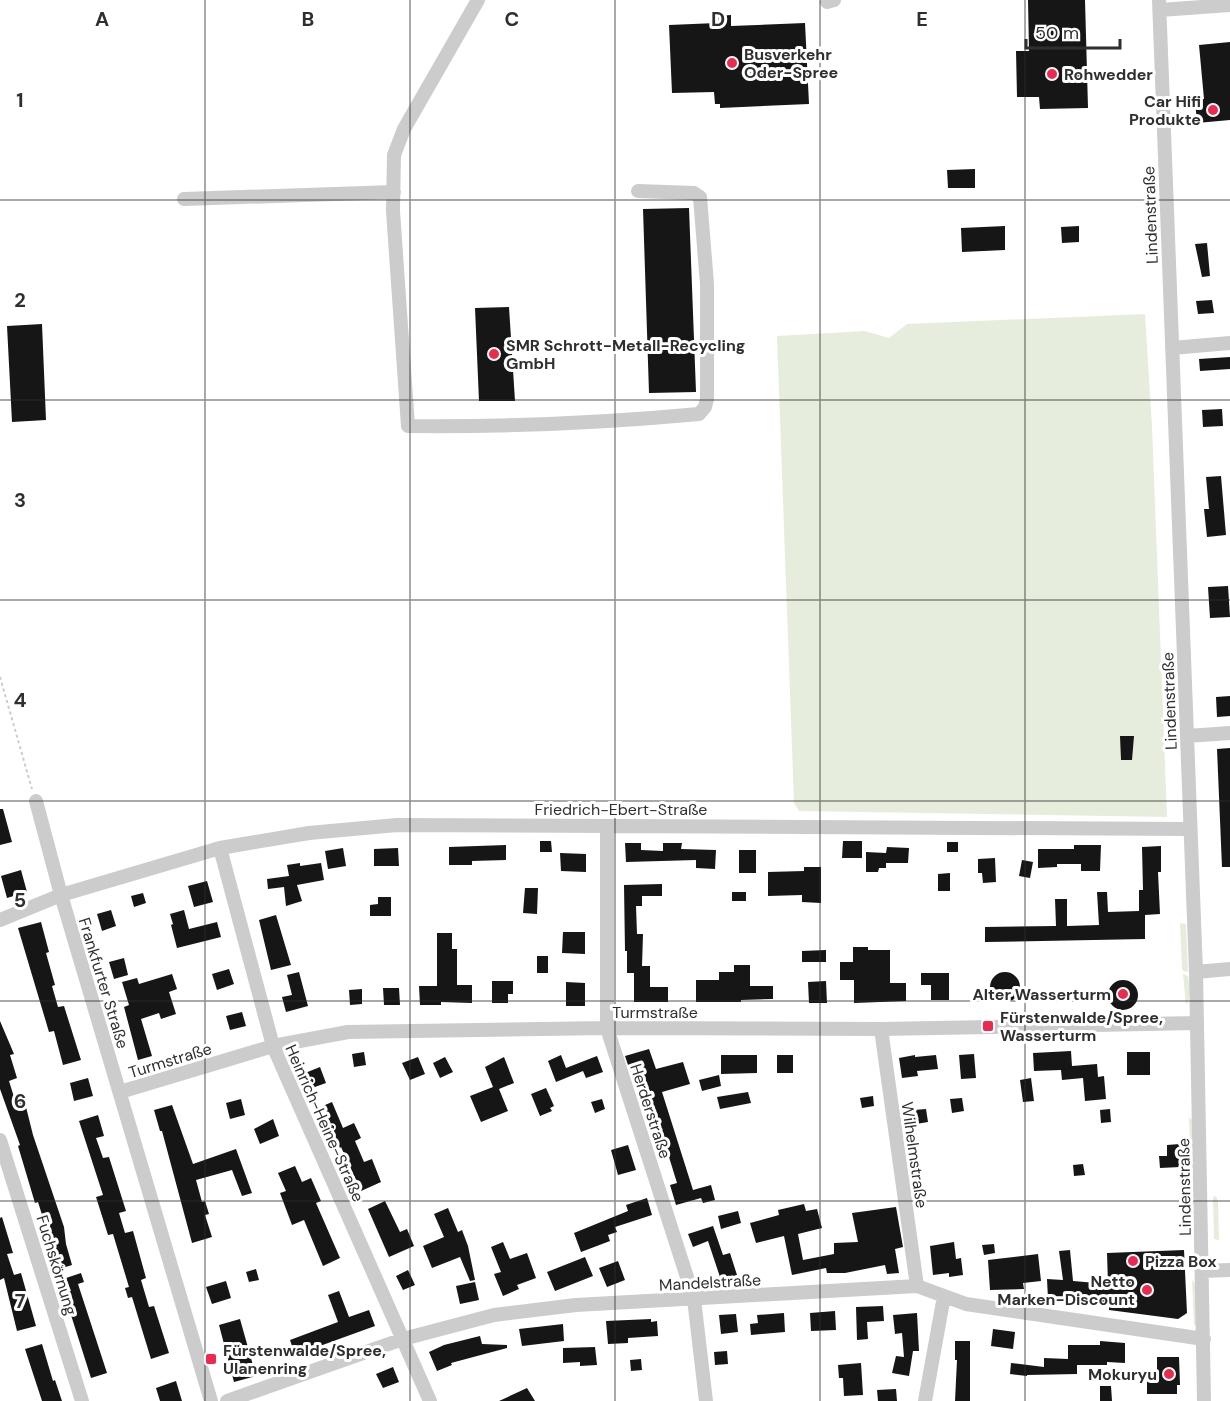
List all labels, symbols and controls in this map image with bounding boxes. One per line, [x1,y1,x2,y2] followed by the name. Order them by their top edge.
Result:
[95,6,109,32] text: A
[302,6,314,32] text: B
[505,6,519,32] text: C
[711,6,725,32] text: D
[916,6,928,32] text: E
[1026,12,1120,50] scale bar
[1035,21,1079,45] text: 50 m
[744,44,838,83] place label: Busverkehr Oder-Spree
[725,56,739,70] marker: Busverkehr Oder-Spree
[1064,64,1153,85] place label: Rohwedder
[1045,67,1059,81] marker: Rohwedder
[16,87,24,113] text: 1
[1129,91,1201,130] place label: Car Hifi Produkte
[1206,103,1220,117] marker: Car Hifi Produkte
[1138,166,1163,264] street label: Lindenstraße
[14,287,26,313] text: 2
[506,335,745,374] place label: SMR Schrott-Metall-Recycling GmbH
[487,347,501,361] marker: SMR Schrott-Metall-Recycling GmbH
[14,487,26,513] text: 3
[1157,652,1182,750] street label: Lindenstraße
[14,687,27,713] text: 4
[535,799,707,820] street label: Friedrich-Ebert-Straße
[14,887,26,913] text: 5
[74,915,133,1051] street label: Frankfurter Straße
[972,984,1111,1005] place label: Alter Wasserturm
[1116,987,1130,1001] marker: Alter Wasserturm
[612,1002,698,1023] street label: Turmstraße
[1000,1007,1163,1046] place label: Fürstenwalde/Spree, Wasserturm
[981,1019,995,1033] marker: Fürstenwalde/Spree, Wasserturm
[126,1038,214,1083] street label: Turmstraße
[280,1041,369,1205] street label: Heinrich-Heine-Straße
[625,1061,676,1161] street label: Herderstraße
[14,1088,26,1114] text: 6
[897,1101,932,1210] street label: Wilhelmstraße
[1173,1138,1196,1236] street label: Lindenstraße
[31,1213,82,1318] street label: Fuchskörnung
[1145,1251,1217,1272] place label: Pizza Box
[1126,1254,1140,1268] marker: Pizza Box
[659,1269,762,1296] street label: Mandelstraße
[997,1271,1135,1310] place label: Netto Marken-Discount
[1140,1283,1154,1297] marker: Netto Marken-Discount
[15,1288,26,1314] text: 7
[223,1340,386,1379] place label: Fürstenwalde/Spree, Ulanenring
[204,1352,218,1366] marker: Fürstenwalde/Spree, Ulanenring
[1088,1364,1157,1385] place label: Mokuryu
[1162,1367,1176,1381] marker: Mokuryu

